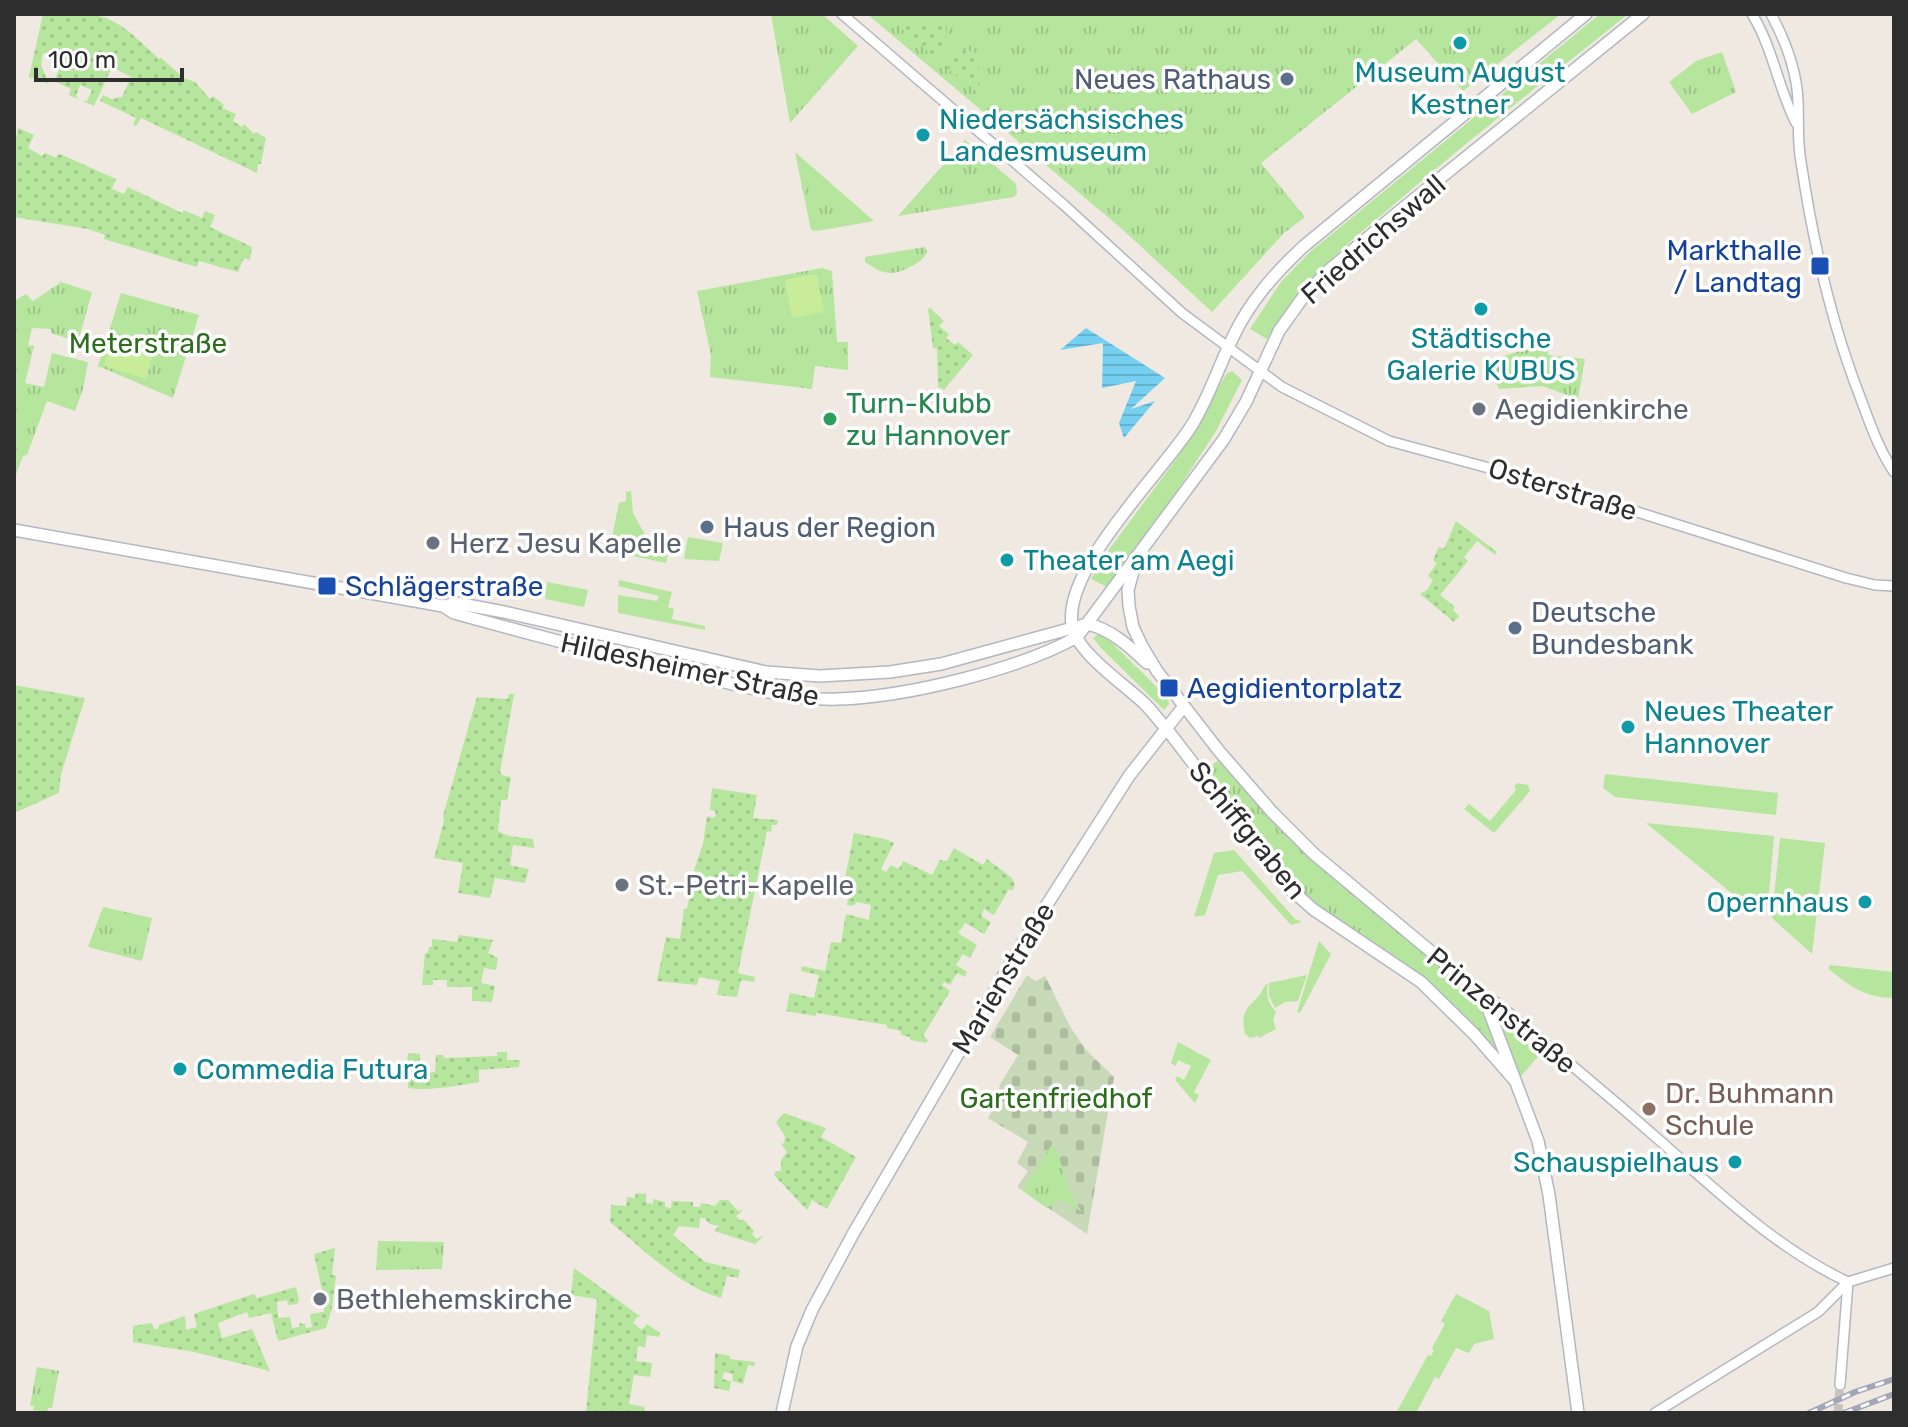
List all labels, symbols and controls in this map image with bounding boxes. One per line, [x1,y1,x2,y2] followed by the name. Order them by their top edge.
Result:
[36,32,182,82] scale bar
[1451,34,1469,52] marker: Museum August Kestner
[48,46,116,74] text: 100 m
[1354,56,1566,121] place label: Museum August Kestner
[1074,63,1271,96] place label: Neues Rathaus
[1278,70,1296,88] marker: Neues Rathaus
[939,103,1184,168] place label: Niedersächsisches Landesmuseum
[914,126,932,144] marker: Niedersächsisches Landesmuseum
[1294,168,1452,311] street label: Friedrichswall
[1666,234,1802,299] place label: Markthalle / Landtag
[1809,255,1831,277] marker: Markthalle / Landtag
[1472,300,1490,318] marker: Städtische Galerie KUBUS
[1386,322,1576,387] place label: Städtische Galerie KUBUS
[69,327,227,360] park label: Meterstraße
[846,387,1011,452] place label: Turn-Klubb zu Hannover
[1495,393,1689,426] place label: Aegidienkirche
[1470,400,1488,418] marker: Aegidienkirche
[821,410,839,428] marker: Turn-Klubb zu Hannover
[1485,451,1641,528] street label: Osterstraße
[723,511,936,544] place label: Haus der Region
[698,518,716,536] marker: Haus der Region
[449,527,682,560] place label: Herz Jesu Kapelle
[424,534,442,552] marker: Herz Jesu Kapelle
[1023,544,1234,577] place label: Theater am Aegi
[998,551,1016,569] marker: Theater am Aegi
[345,570,543,603] place label: Schlägerstraße
[316,575,338,597] marker: Schlägerstraße
[1531,596,1694,661] place label: Deutsche Bundesbank
[1506,619,1524,637] marker: Deutsche Bundesbank
[558,626,822,713] street label: Hildesheimer Straße
[1187,672,1402,705] place label: Aegidientorplatz
[1158,677,1180,699] marker: Aegidientorplatz
[1644,695,1833,760] place label: Neues Theater Hannover
[1619,718,1637,736] marker: Neues Theater Hannover
[1182,755,1313,906] street label: Schiffgraben
[638,869,854,902] place label: St.-Petri-Kapelle
[613,876,631,894] marker: St.-Petri-Kapelle
[1706,886,1849,919] place label: Opernhaus
[1856,893,1874,911] marker: Opernhaus
[945,896,1062,1060] street label: Marienstraße
[1420,940,1583,1081] street label: Prinzenstraße
[196,1053,429,1086] place label: Commedia Futura
[171,1060,189,1078] marker: Commedia Futura
[1665,1077,1834,1142] place label: Dr. Buhmann Schule
[960,1082,1153,1115] park label: Gartenfriedhof
[1640,1100,1658,1118] marker: Dr. Buhmann Schule
[1513,1146,1719,1179] place label: Schauspielhaus
[1726,1153,1744,1171] marker: Schauspielhaus
[336,1283,572,1316] place label: Bethlehemskirche
[311,1290,329,1308] marker: Bethlehemskirche

